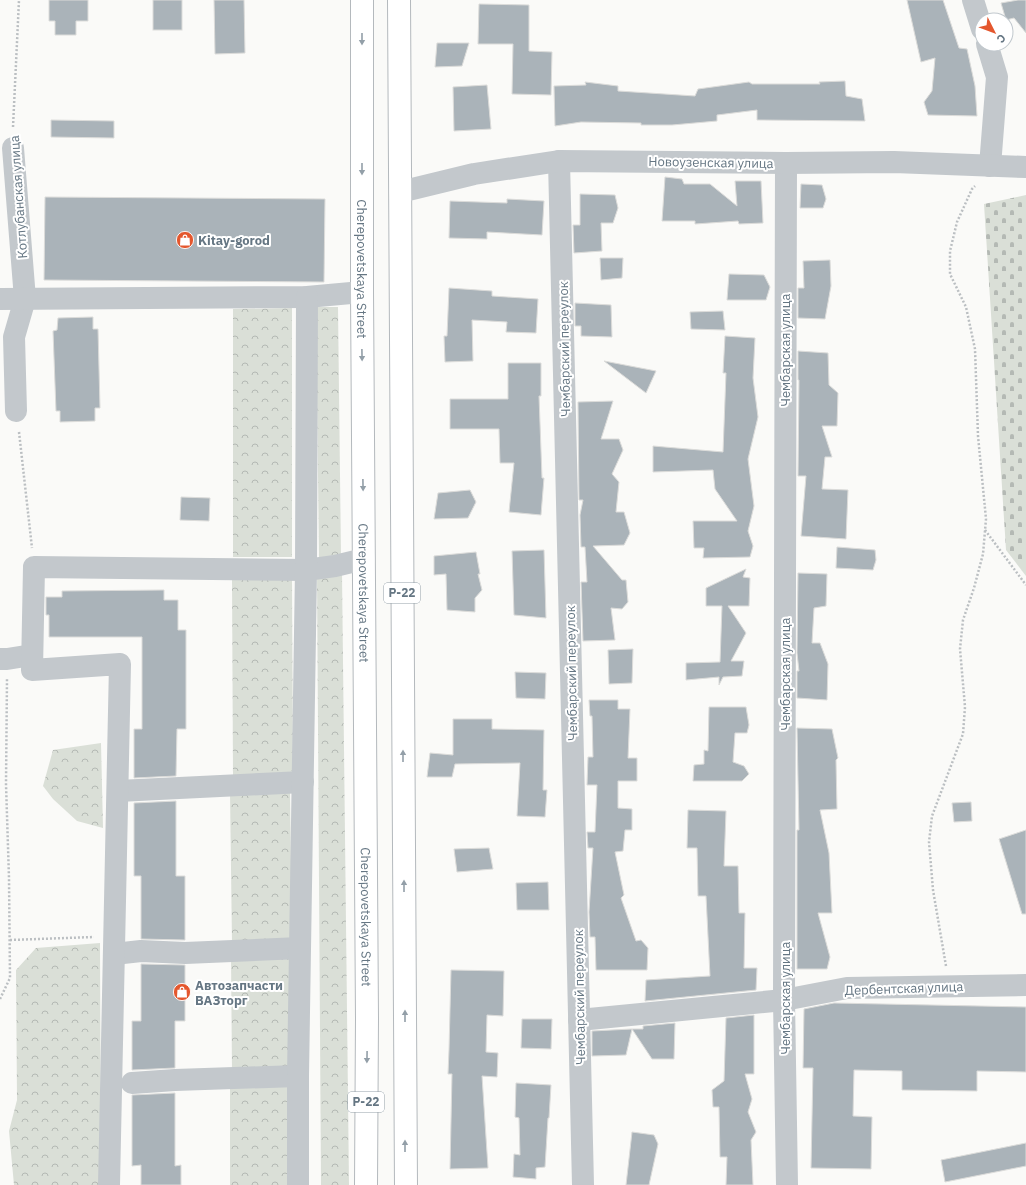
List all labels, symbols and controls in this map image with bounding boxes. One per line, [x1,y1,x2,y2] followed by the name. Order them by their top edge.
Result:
[974,12,1014,52] north arrow
[994,31,1009,46] text: С
[359,33,365,46] one-way arrow
[6,135,31,259] street label: Котлубанская улица
[648,153,774,172] street label: Новоузенская улица
[359,163,365,176] one-way arrow
[353,199,370,339] street label: Cherepovetskaya Street
[175,230,195,250] shop icon: Kitay-gorod
[198,232,270,249] place label: Kitay-gorod
[555,281,574,417] street label: Чембарский переулок
[777,293,794,406] street label: Чембарская улица
[359,349,365,362] one-way arrow
[360,479,366,492] one-way arrow
[355,523,373,663] street label: Cherepovetskaya Street
[384,583,420,603] road number: Р-22
[562,605,581,741] street label: Чембарский переулок
[777,617,794,730] street label: Чембарская улица
[400,749,406,762] one-way arrow
[357,847,375,987] street label: Cherepovetskaya Street
[401,879,407,892] one-way arrow
[570,929,589,1065] street label: Чембарский переулок
[777,941,794,1054] street label: Чембарская улица
[195,977,283,1009] place label: Автозапчасти ВАЗторг
[844,978,964,999] street label: Дербентская улица
[172,982,192,1002] shop icon: Автозапчасти ВАЗторг
[402,1009,408,1022] one-way arrow
[364,1051,370,1064] one-way arrow
[348,1092,384,1112] road number: Р-22
[402,1139,408,1152] one-way arrow

